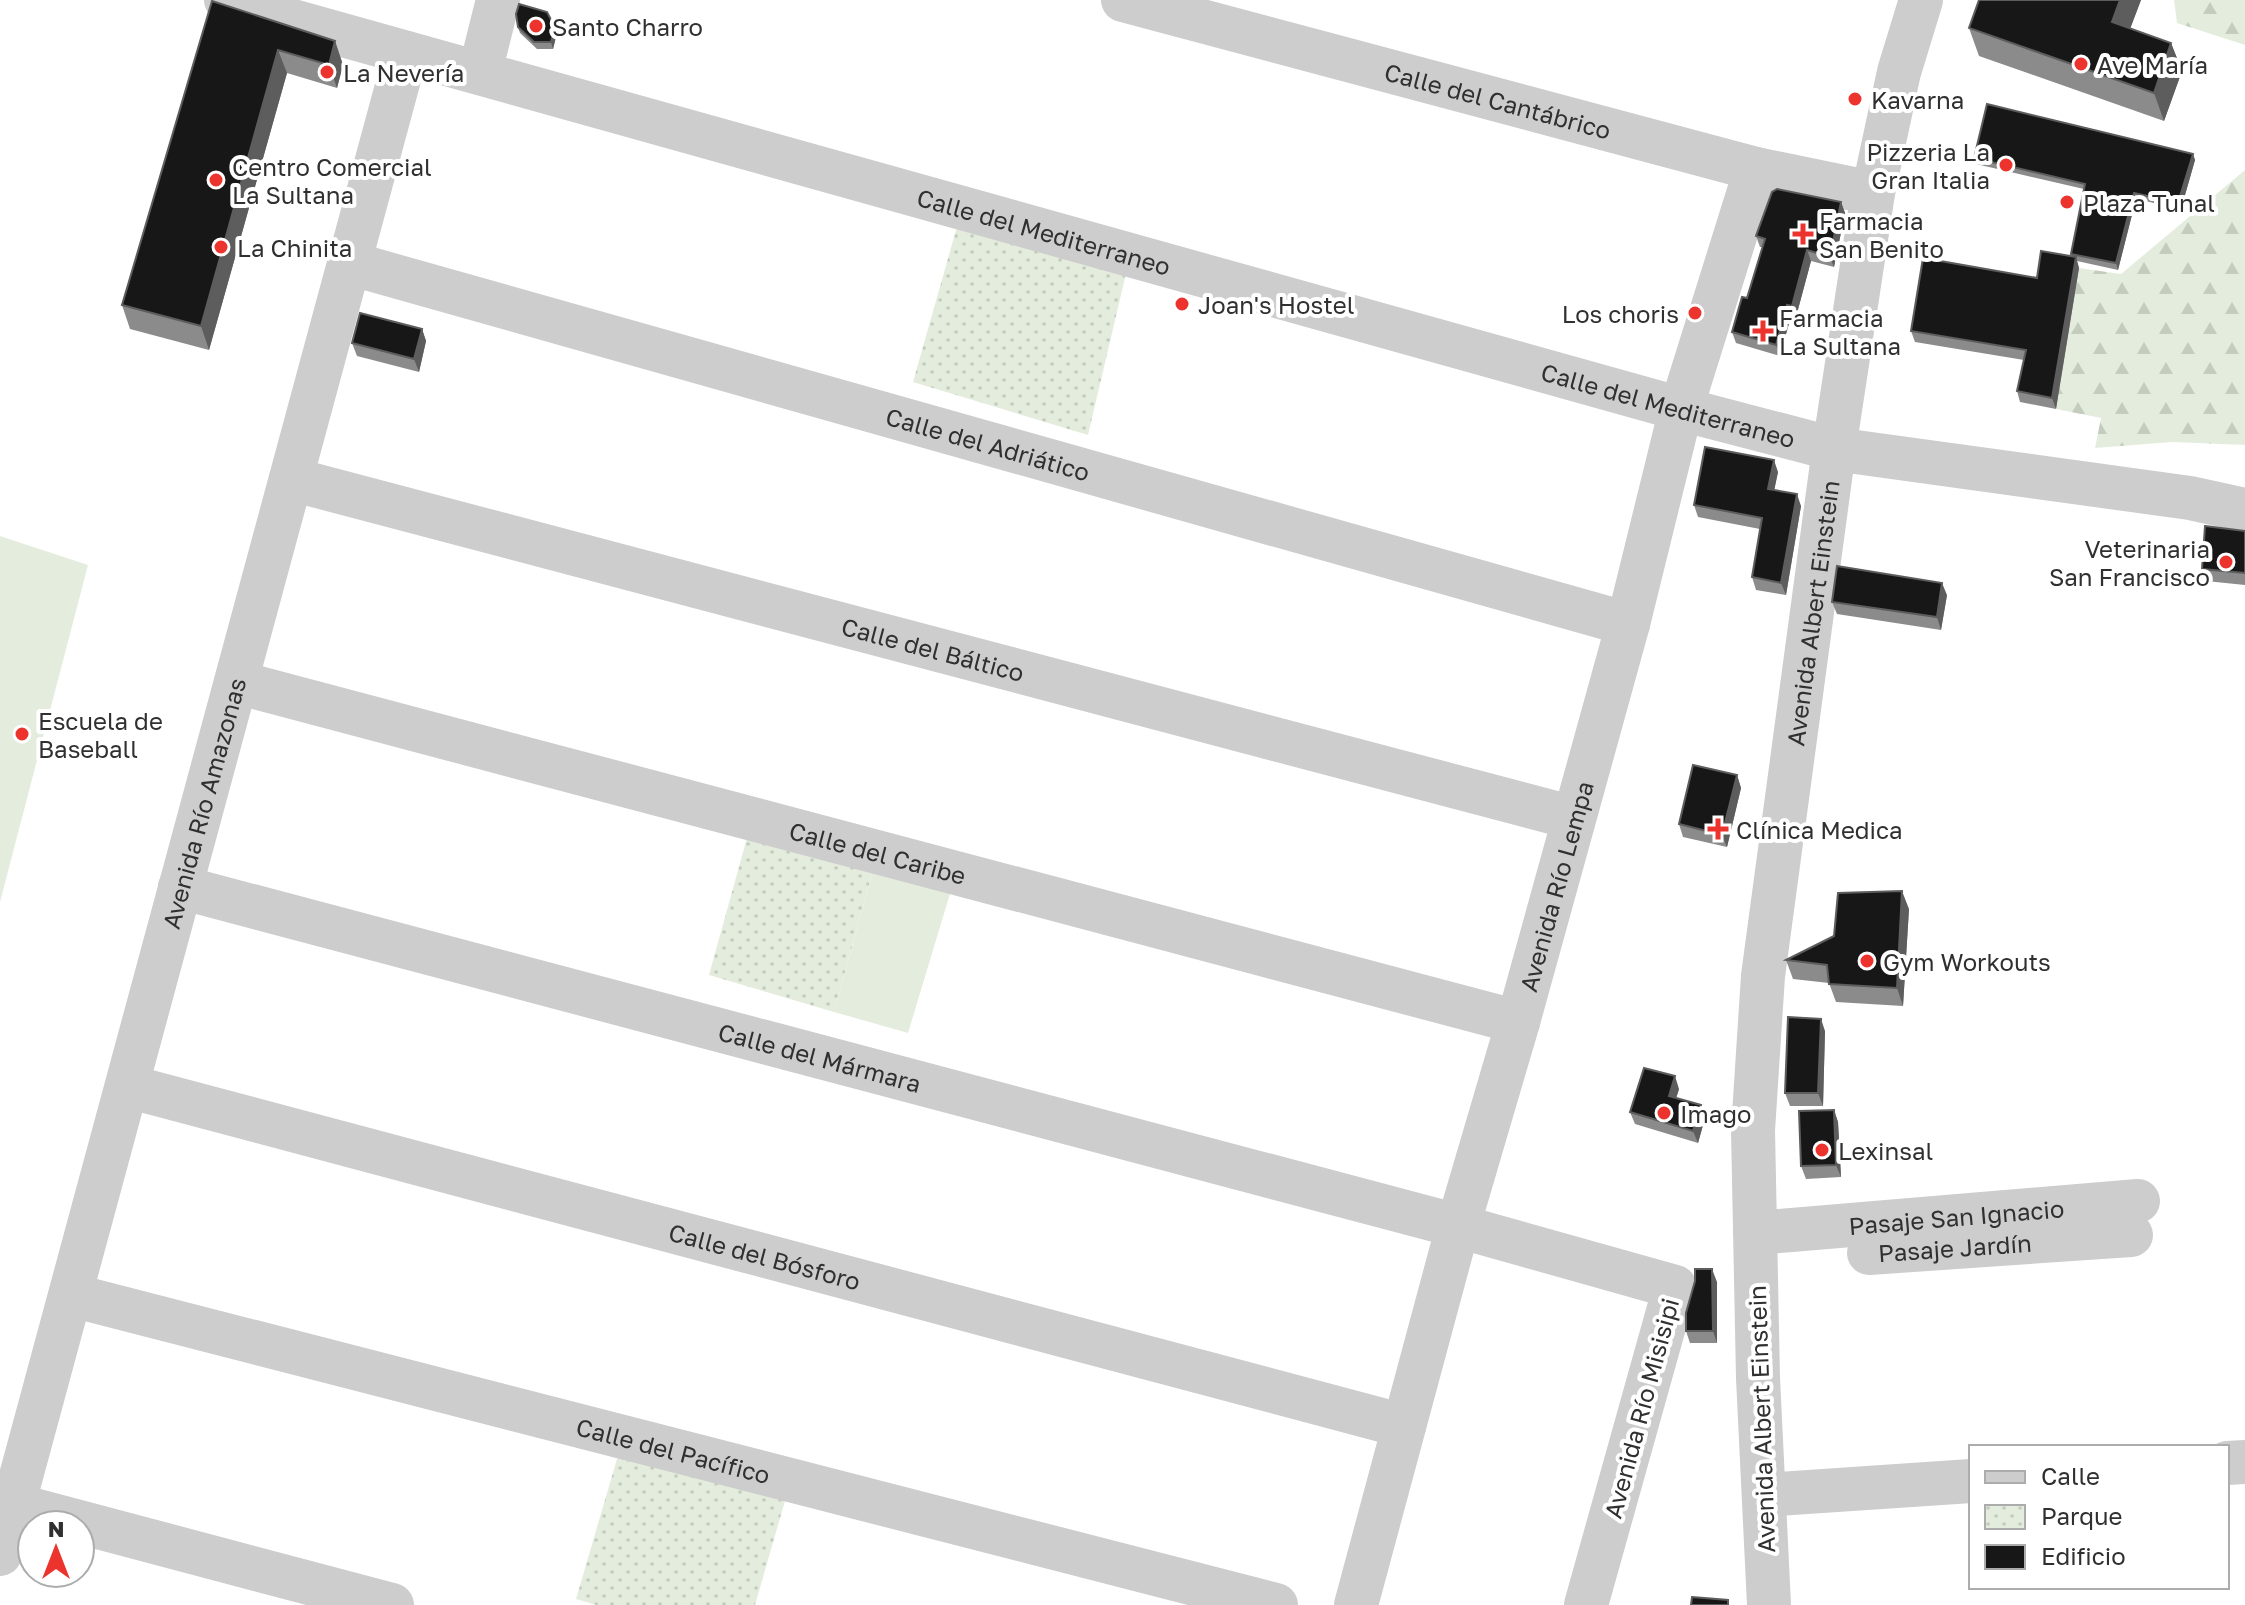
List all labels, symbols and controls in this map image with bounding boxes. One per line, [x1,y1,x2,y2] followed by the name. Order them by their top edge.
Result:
[552,12,703,41] place label: Santo Charro
[527,17,545,35] marker: Santo Charro
[2097,50,2208,79] place label: Ave María
[2072,55,2090,73] marker: Ave María
[1382,56,1614,144] street label: Calle del Cantábrico
[343,58,464,87] place label: La Nevería
[318,63,336,81] marker: La Nevería
[1871,85,1964,114] place label: Kavarna
[1846,90,1864,108] marker: Kavarna
[1866,137,1990,194] place label: Pizzeria La Gran Italia
[232,152,432,209] place label: Centro Comercial La Sultana
[1997,156,2015,174] marker: Pizzeria La Gran Italia
[207,171,225,189] marker: Centro Comercial La Sultana
[914,182,1174,280] street label: Calle del Mediterraneo
[2083,188,2215,217] place label: Plaza Tunal
[2058,193,2076,211] marker: Plaza Tunal
[1819,206,1944,263] place label: Farmacia San Benito
[1794,225,1812,243] marker: Farmacia San Benito
[237,233,352,262] place label: La Chinita
[212,238,230,256] marker: La Chinita
[1198,290,1354,319] place label: Joan's Hostel
[1173,295,1191,313] marker: Joan's Hostel
[1562,299,1679,328] place label: Los choris
[1779,303,1901,360] place label: Farmacia La Sultana
[1686,304,1704,322] marker: Los choris
[1754,322,1772,340] marker: Farmacia La Sultana
[1538,356,1798,453] street label: Calle del Mediterraneo
[883,401,1093,486] street label: Calle del Adriático
[1780,478,1844,748] street label: Avenida Albert Einstein
[2049,534,2210,591] place label: Veterinaria San Francisco
[2217,553,2235,571] marker: Veterinaria San Francisco
[839,611,1027,687] street label: Calle del Báltico
[155,674,251,932] street label: Avenida Río Amazonas
[38,706,163,763] place label: Escuela de Baseball
[13,725,31,743] marker: Escuela de Baseball
[1513,778,1598,995] street label: Avenida Río Lempa
[786,815,969,890] street label: Calle del Caribe
[1736,815,1903,844] place label: Clínica Medica
[1707,818,1729,840] marker: Clínica Medica
[1883,947,2051,976] place label: Gym Workouts
[1858,952,1876,970] marker: Gym Workouts
[715,1016,924,1097] street label: Calle del Mármara
[1680,1099,1752,1128] place label: Imago
[1655,1104,1673,1122] marker: Imago
[1838,1136,1933,1165] place label: Lexinsal
[1813,1141,1831,1159] marker: Lexinsal
[1847,1193,2065,1240] street label: Pasaje San Ignacio
[666,1216,864,1295] street label: Calle del Bósforo
[1877,1227,2032,1267] street label: Pasaje Jardín
[1742,1285,1780,1553] street label: Avenida Albert Einstein
[1598,1295,1684,1521] street label: Avenida Río Misisipi
[573,1411,773,1489] street label: Calle del Pacífico
[1969,1445,2229,1589] legend
[2041,1461,2100,1490] text: Calle
[2041,1501,2122,1530] text: Parque
[16,1509,96,1589] north arrow
[48,1515,64,1542] text: N
[2041,1541,2126,1570] text: Edificio

